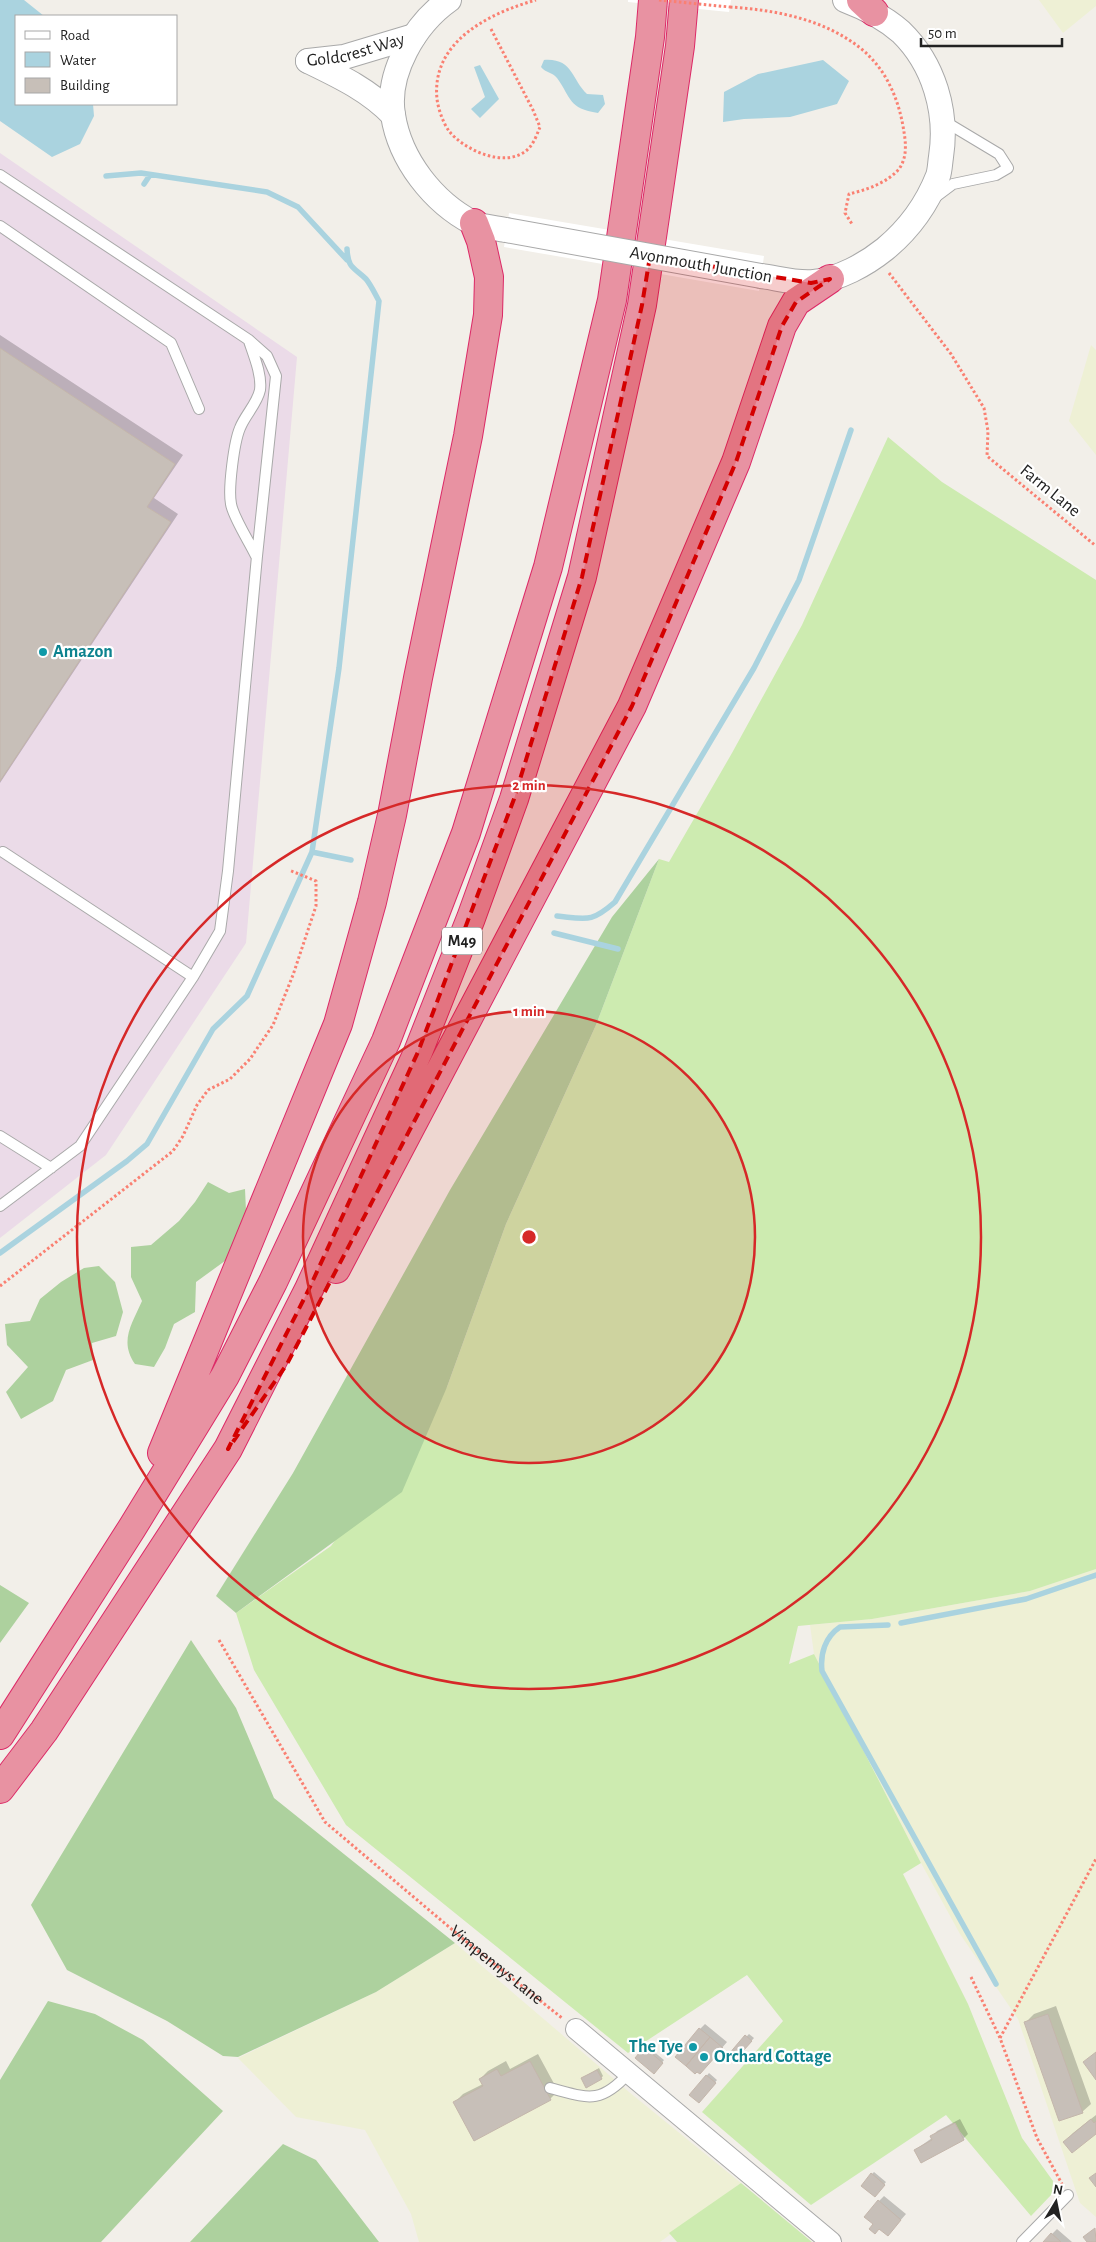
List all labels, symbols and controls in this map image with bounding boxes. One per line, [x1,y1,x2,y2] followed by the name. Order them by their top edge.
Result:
[15,15,178,105] legend
[921,15,1062,47] scale bar
[928,26,957,41] text: 50 m
[60,28,90,43] text: Road
[306,30,407,70] street label: Goldcrest Way
[60,53,96,68] text: Water
[60,78,110,93] text: Building
[628,244,774,286] street label: Avonmouth Junction
[1016,461,1084,521] street label: Farm Lane
[53,643,113,661] place label: Amazon
[37,646,49,658] marker: Amazon
[512,778,546,793] text: 2 min
[442,928,482,954] road number: M49
[513,1004,545,1019] text: 1 min
[520,1228,538,1246] centre of rings
[446,1922,547,2008] street label: Vimpennys Lane
[629,2038,683,2056] place label: The Tye
[687,2041,699,2053] marker: The Tye
[714,2048,831,2066] place label: Orchard Cottage
[698,2051,710,2063] marker: Orchard Cottage
[1031,2177,1081,2227] north arrow
[1052,2182,1064,2198] text: N

